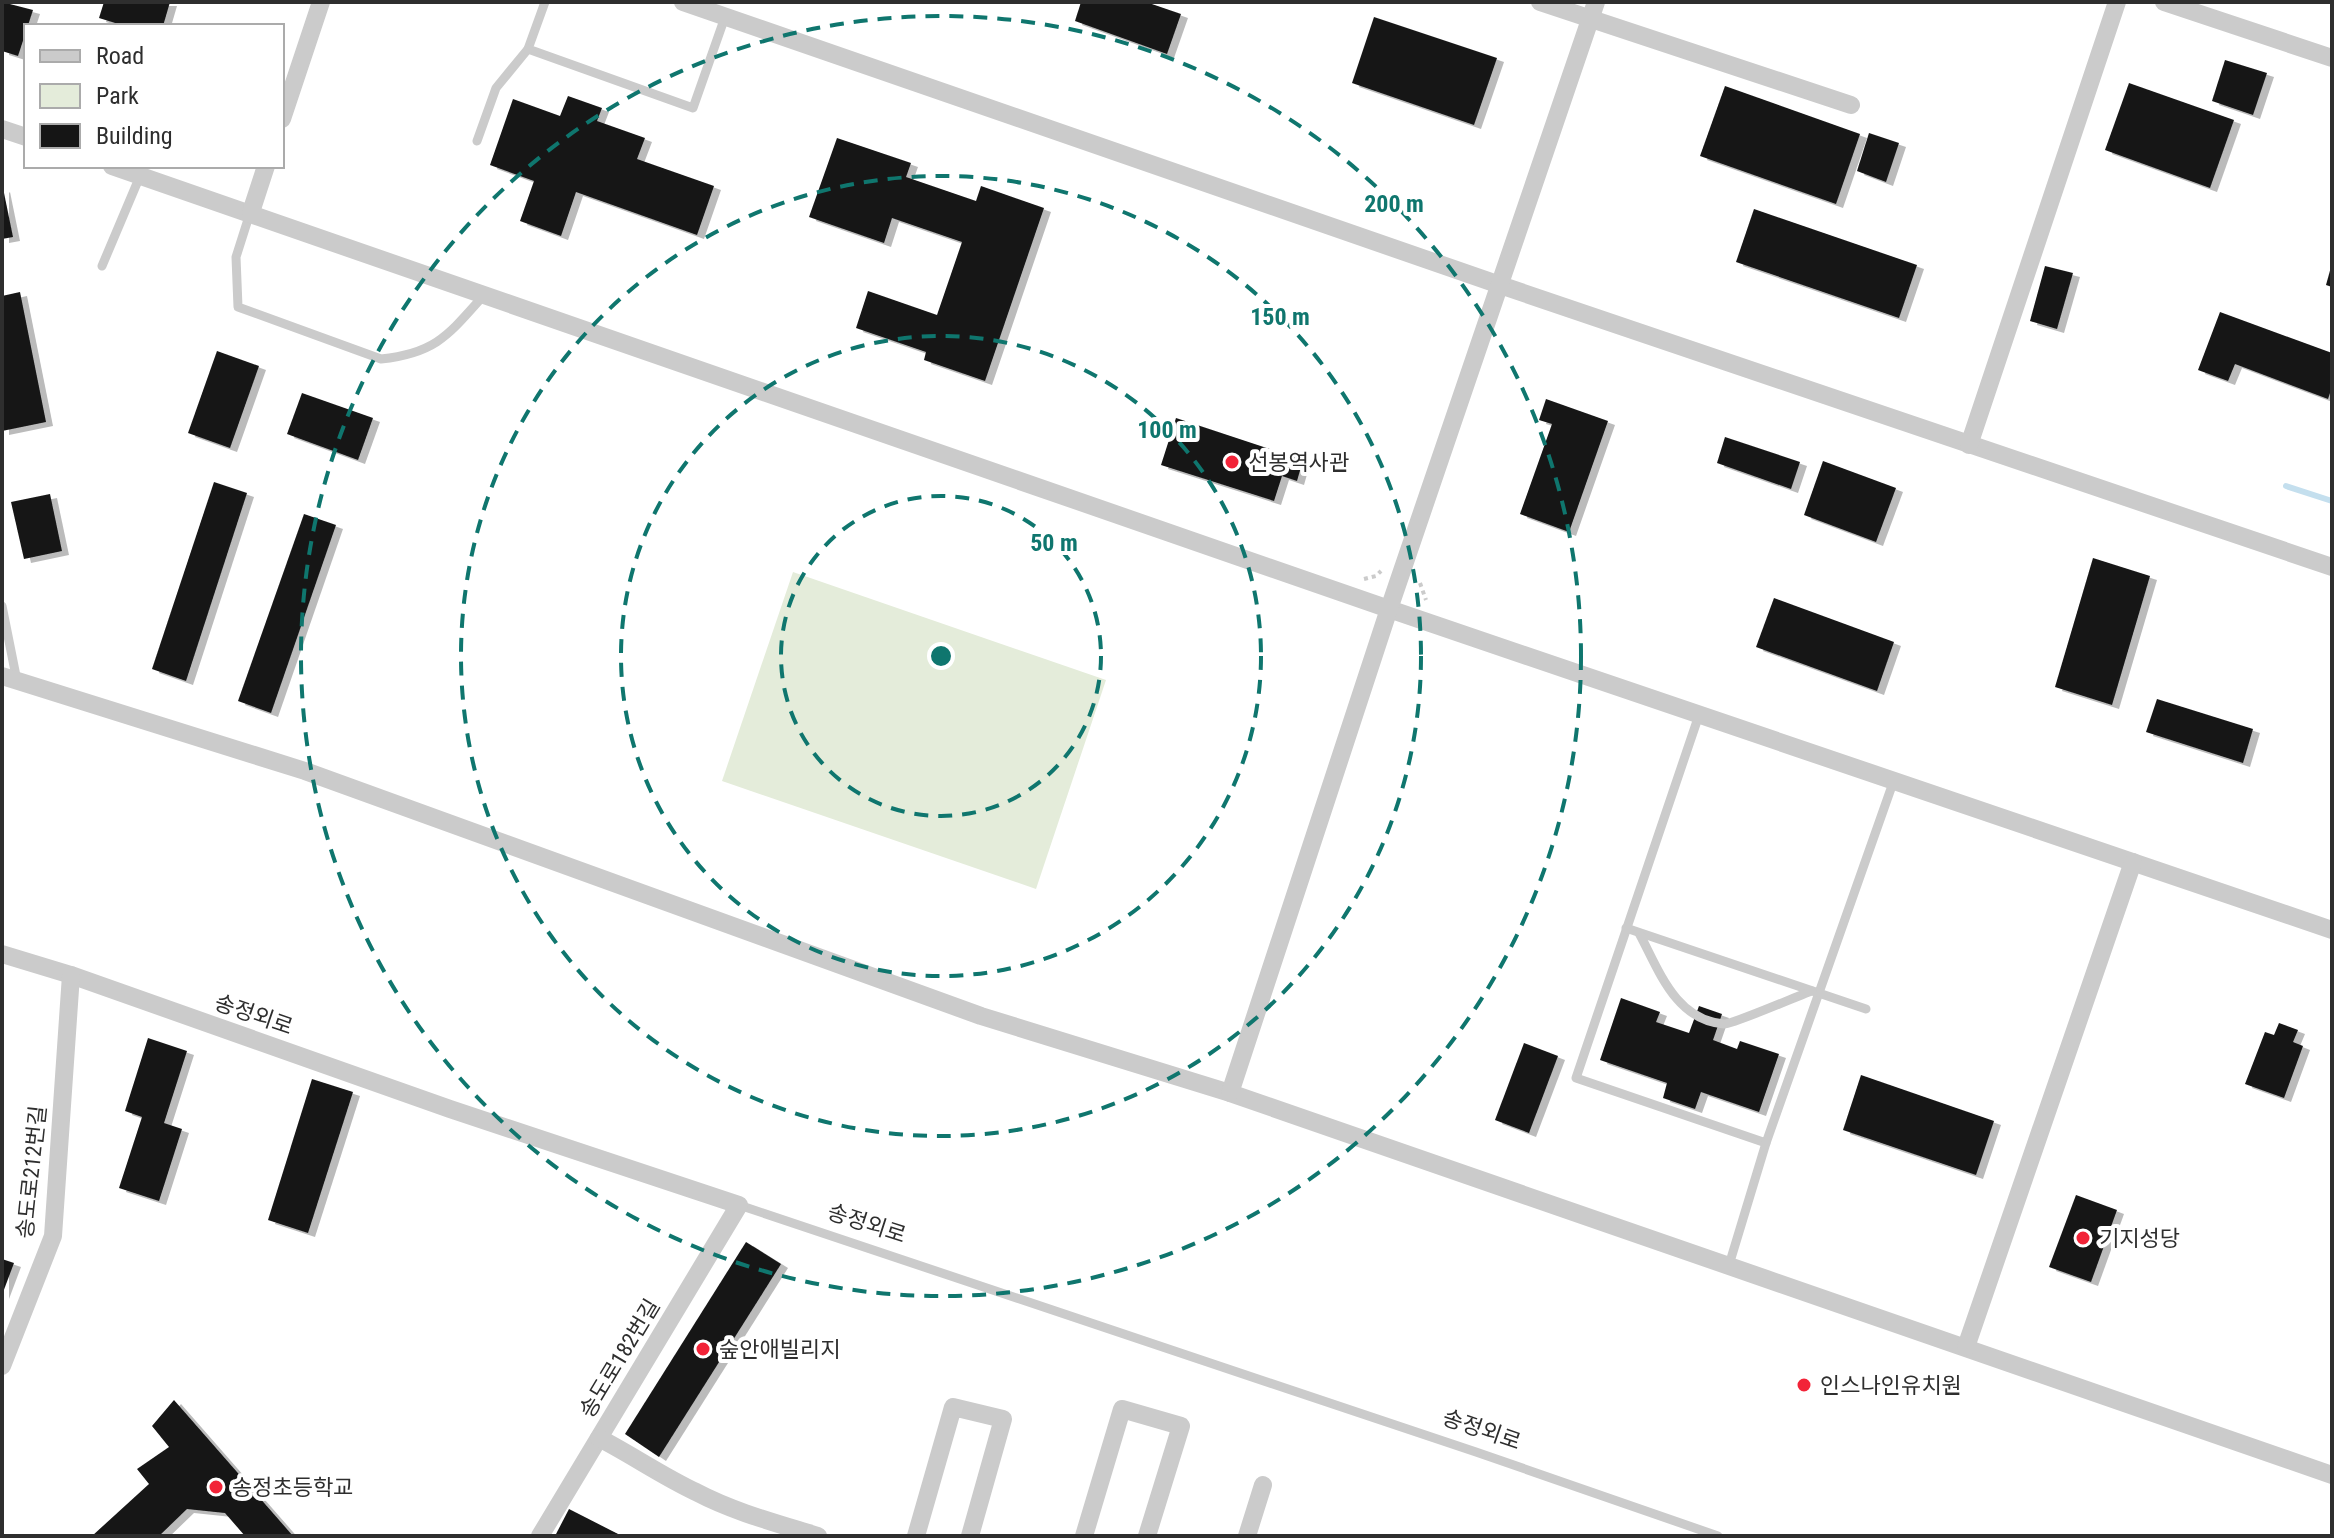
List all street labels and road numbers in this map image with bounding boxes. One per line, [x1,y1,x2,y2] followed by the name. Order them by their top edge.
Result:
[211,989,296,1039] street label: 송정외로
[12,1104,51,1240] street label: 송도로212번길
[824,1199,909,1248] street label: 송정외로
[574,1294,665,1422] street label: 송도로182번길
[1439,1404,1524,1454] street label: 송정외로

